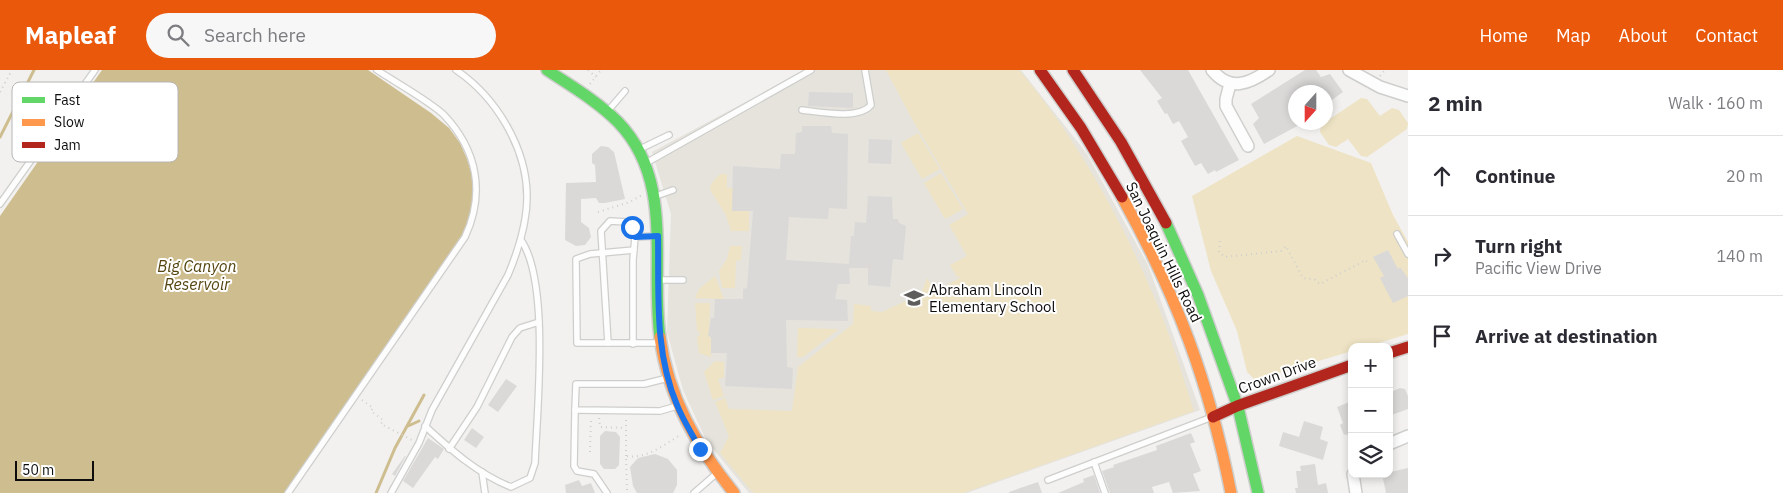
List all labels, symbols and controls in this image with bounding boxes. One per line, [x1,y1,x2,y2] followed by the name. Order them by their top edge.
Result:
[146,13,496,58] search box
[25,19,116,51] text: Mapleaf
[164,21,192,49] icon: search
[204,23,306,47] text: Search here
[1480,24,1528,47] text: Home
[1556,24,1591,47] text: Map
[1619,24,1667,47] text: About
[1695,24,1758,47] text: Contact
[12,82,178,162] legend
[1288,85,1333,130] north arrow
[1428,89,1483,117] text: 2 min
[54,91,80,109] text: Fast
[1668,93,1763,113] text: Walk · 160 m
[54,113,85,131] text: Slow
[54,136,81,154] text: Jam
[1428,162,1456,190] icon: ahead
[1475,164,1555,188] text: Continue
[1726,166,1763,186] text: 20 m
[1122,179,1206,325] street label: San Joaquin Hills Road
[621,216,644,239] route start
[1475,234,1562,258] text: Turn right
[1428,242,1456,270] icon: right
[1716,246,1763,266] text: 140 m
[157,256,237,294] water label: Big Canyon Reservoir
[1475,258,1602,278] text: Pacific View Drive
[929,280,1056,316] place label: Abraham Lincoln Elementary School
[903,287,925,309] school or university icon: Abraham Lincoln Elementary School
[1428,322,1456,350] icon: arrive
[1475,324,1658,348] text: Arrive at destination
[1348,343,1393,478] map controls
[1348,343,1393,388] button: +
[1235,352,1319,398] street label: Crown Drive
[1348,388,1393,433] button: −
[1348,433,1393,478] button: layers
[689,438,712,461] route end
[15,458,94,481] scale bar
[22,461,54,479] text: 50 m

